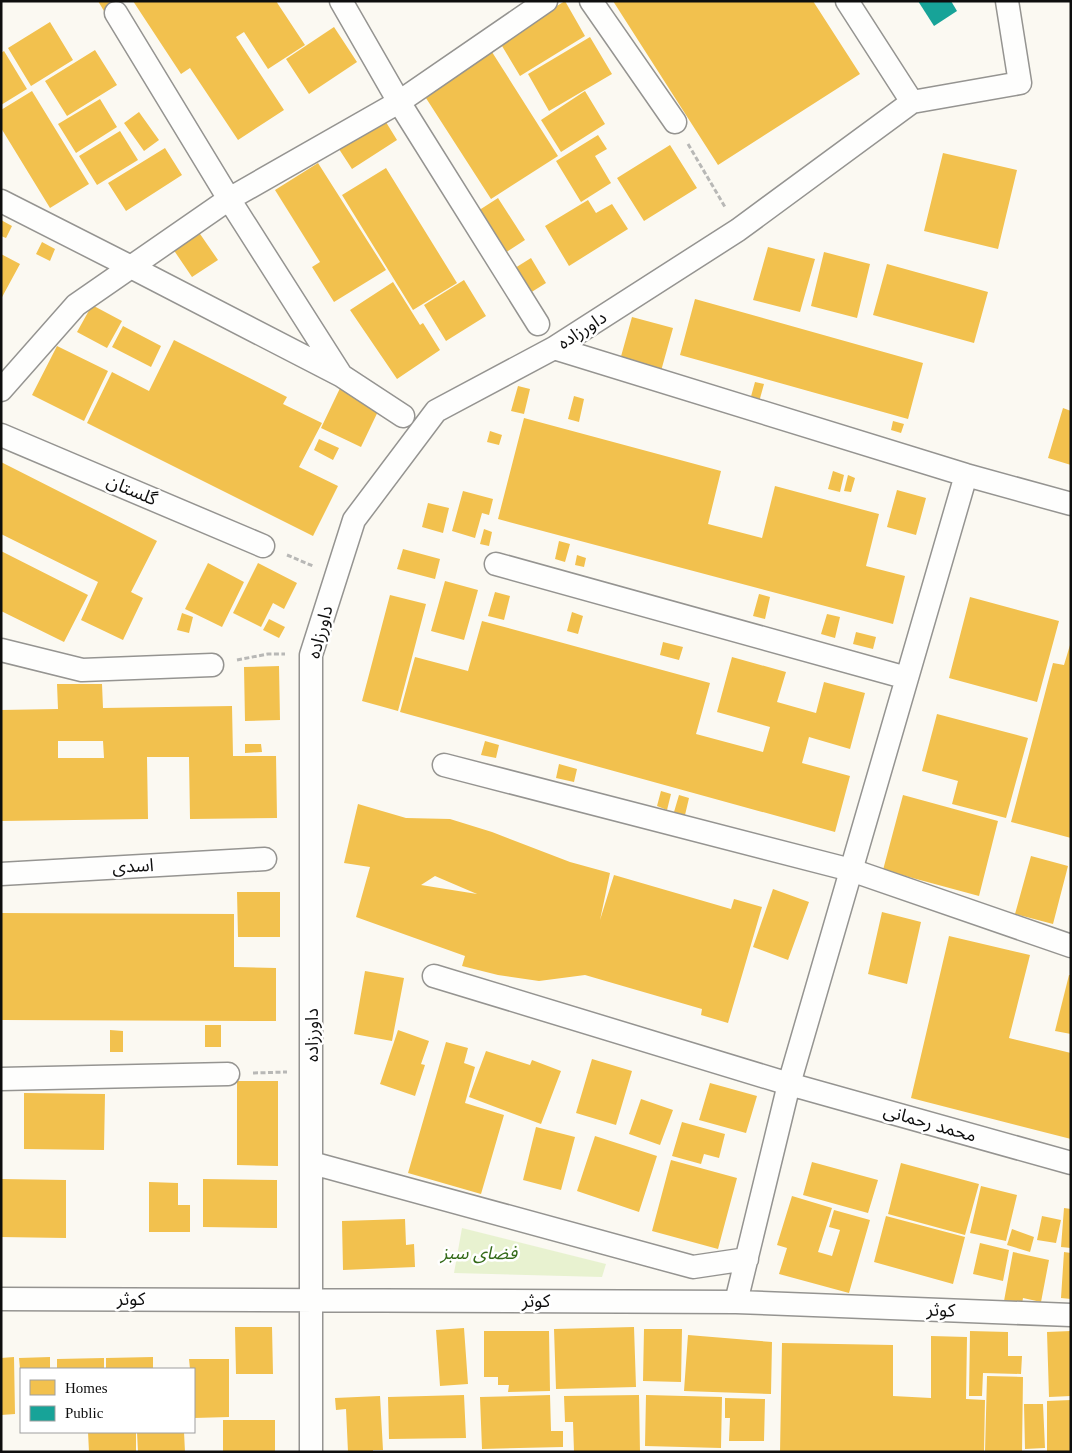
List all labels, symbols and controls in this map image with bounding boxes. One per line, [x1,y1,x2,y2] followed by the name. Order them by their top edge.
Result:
[554,307,611,354] street label: داورزاده
[104,471,161,511] street label: گلستان
[303,603,338,661] street label: داورزاده
[112,855,154,878] street label: اسدی
[302,1008,323,1062] street label: داورزاده
[881,1100,979,1147] street label: محمد رحمانی
[439,1243,518,1264] park label: فضای سبز
[116,1289,146,1310] street label: کوثر
[521,1291,551,1312] street label: کوثر
[925,1299,956,1322] street label: کوثر
[20,1368,195,1433] legend
[65,1380,108,1396] text: Homes
[65,1405,104,1421] text: Public

